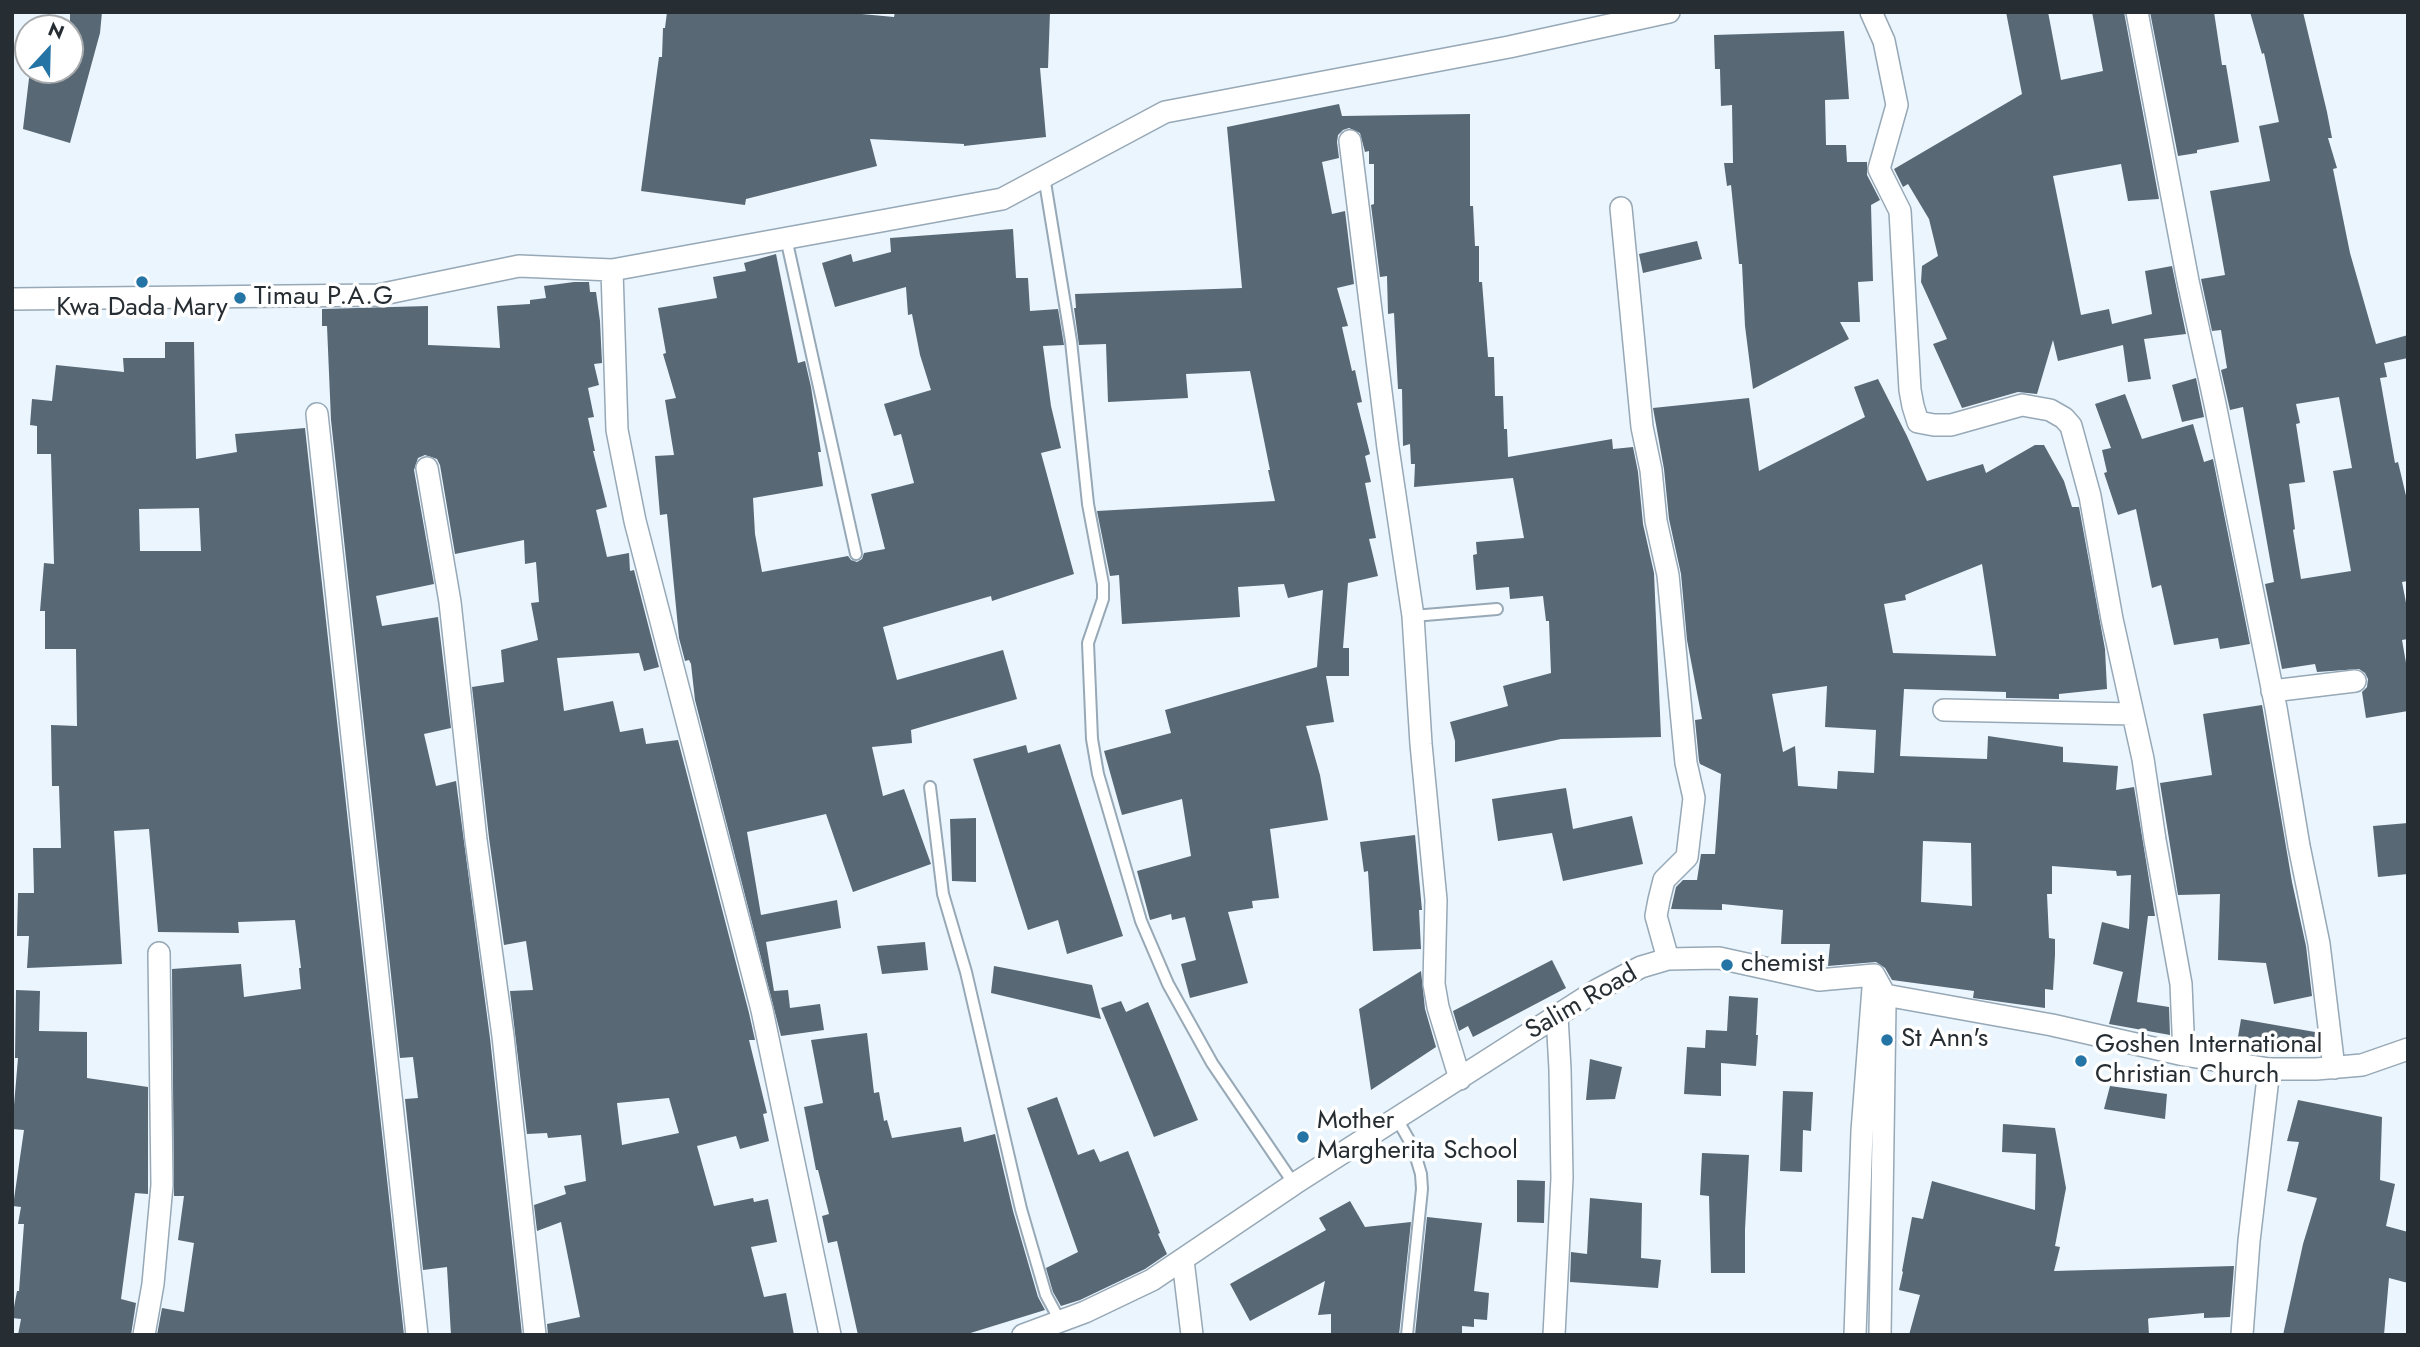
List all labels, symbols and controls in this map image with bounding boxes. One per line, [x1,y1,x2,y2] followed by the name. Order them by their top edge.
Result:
[14,14,84,84] north arrow
[44,16,68,46] text: N
[134,274,150,290] marker: Kwa Dada Mary
[254,282,393,314] place label: Timau P.A.G
[232,290,248,306] marker: Timau P.A.G
[56,293,228,325] place label: Kwa Dada Mary
[1741,949,1824,981] place label: chemist
[1719,957,1735,973] marker: chemist
[1521,959,1643,1047] street label: Salim Road
[1901,1024,1988,1056] place label: St Ann's
[2095,1030,2322,1092] place label: Goshen International Christian Church
[1879,1032,1895,1048] marker: St Ann's
[2073,1053,2089,1069] marker: Goshen International Christian Church
[1317,1106,1518,1168] place label: Mother Margherita School
[1295,1129,1311,1145] marker: Mother Margherita School

